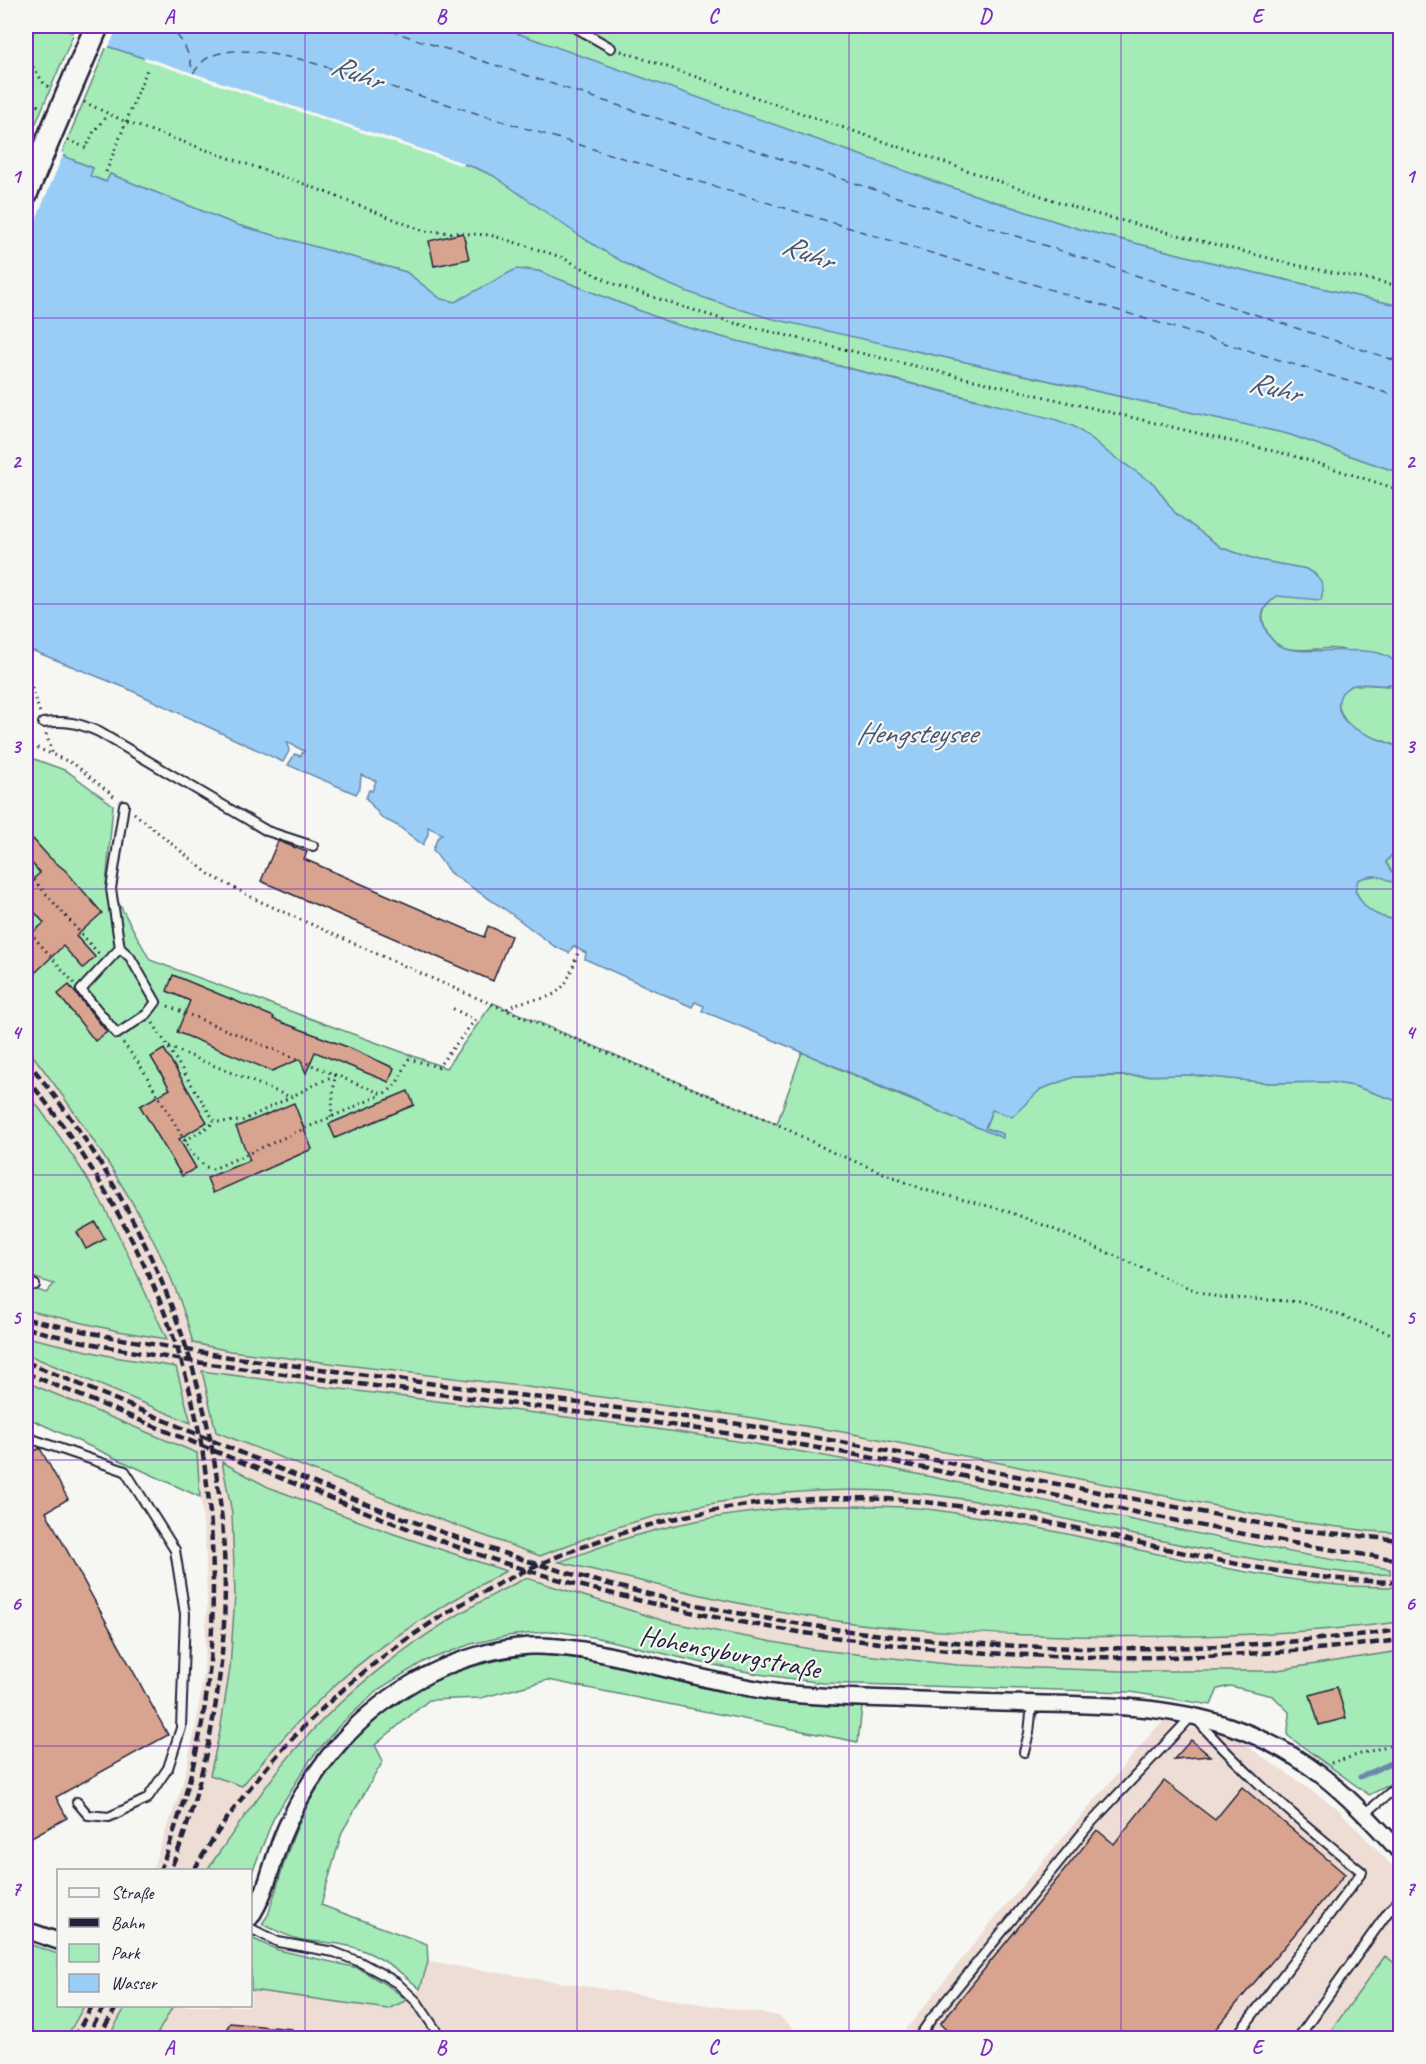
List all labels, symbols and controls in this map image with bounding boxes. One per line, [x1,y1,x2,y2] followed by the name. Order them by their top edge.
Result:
[164,4,176,29] text: A
[436,4,448,29] text: B
[708,4,720,29] text: C
[979,4,993,29] text: D
[1252,4,1266,29] text: E
[326,45,392,100] water label: Ruhr
[12,164,23,189] text: 1
[1406,164,1417,189] text: 1
[777,225,843,281] water label: Ruhr
[1245,362,1309,413] water label: Ruhr
[12,449,23,474] text: 2
[1406,449,1417,474] text: 2
[856,714,981,752] water label: Hengsteysee
[12,734,23,759] text: 3
[1406,734,1417,759] text: 3
[12,1020,24,1045] text: 4
[1406,1020,1418,1045] text: 4
[12,1305,23,1330] text: 5
[1406,1305,1417,1330] text: 5
[11,1591,22,1616] text: 6
[1405,1591,1416,1616] text: 6
[637,1617,825,1687] street label: Hohensyburgstraße
[57,1869,252,2007] legend
[12,1876,23,1901] text: 7
[1406,1876,1417,1901] text: 7
[111,1882,155,1904] text: Straße
[111,1912,146,1934] text: Bahn
[111,1942,141,1964] text: Park
[111,1972,158,1994] text: Wasser
[164,2035,176,2060] text: A
[436,2035,448,2060] text: B
[708,2035,720,2060] text: C
[979,2035,993,2060] text: D
[1252,2035,1266,2060] text: E

